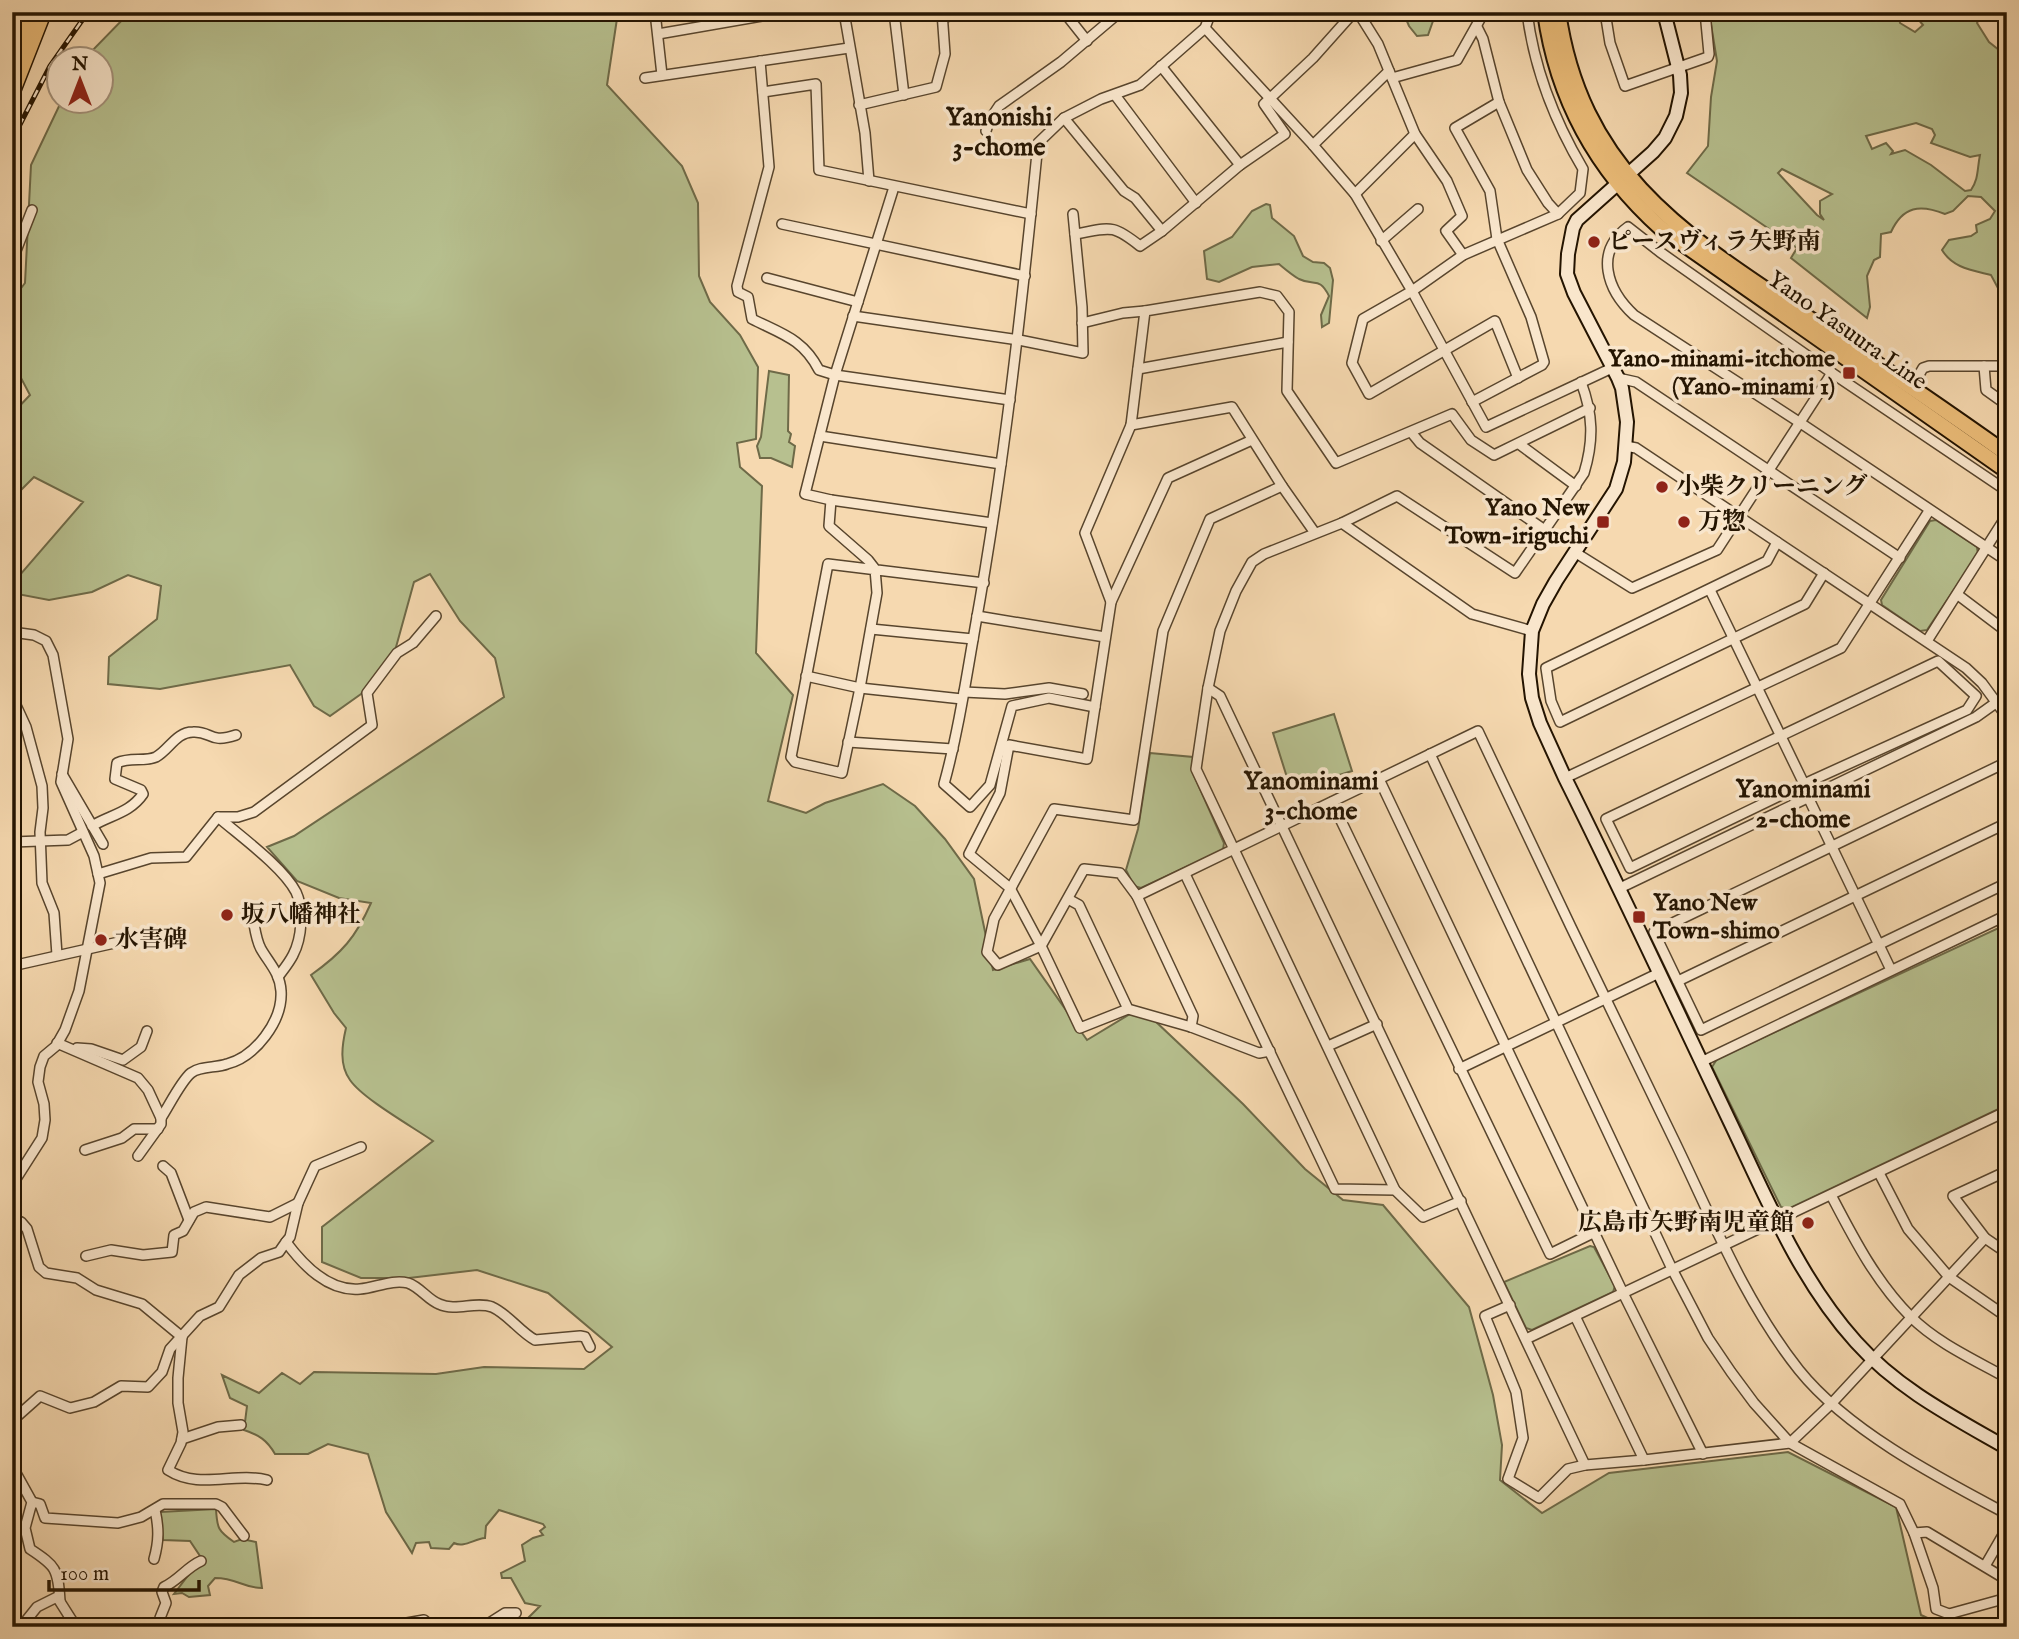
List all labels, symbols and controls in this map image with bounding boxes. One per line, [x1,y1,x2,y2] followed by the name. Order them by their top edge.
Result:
[46,46,116,116] north arrow
[71,53,89,77] text: N
[946,101,1052,164] district label: Yanonishi 3-chome
[1608,227,1820,258] place label: ピースヴィラ矢野南
[1586,234,1602,250] marker: ピースヴィラ矢野南
[1761,264,1933,398] street label: Yano Yasuura Line
[1608,344,1835,403] place label: Yano-minami-itchome (Yano-minami 1)
[1841,365,1857,381] marker: Yano-minami-itchome (Yano-minami 1)
[1676,472,1868,503] place label: 小柴クリーニング
[1654,479,1670,495] marker: 小柴クリーニング
[1444,493,1590,552] place label: Yano New Town-iriguchi
[1698,507,1746,538] place label: 万惣
[1595,514,1611,530] marker: Yano New Town-iriguchi
[1676,514,1692,530] marker: 万惣
[1243,765,1379,828] district label: Yanominami 3-chome
[1735,773,1871,836] district label: Yanominami 2-chome
[1652,888,1780,947] place label: Yano New Town-shimo
[241,900,361,931] place label: 坂八幡神社
[219,907,235,923] marker: 坂八幡神社
[1631,909,1647,925] marker: Yano New Town-shimo
[115,925,187,956] place label: 水害碑
[93,932,109,948] marker: 水害碑
[1578,1208,1794,1239] place label: 広島市矢野南児童館
[1800,1215,1816,1231] marker: 広島市矢野南児童館
[49,1548,200,1592] scale bar
[60,1561,109,1588] text: 100 m

